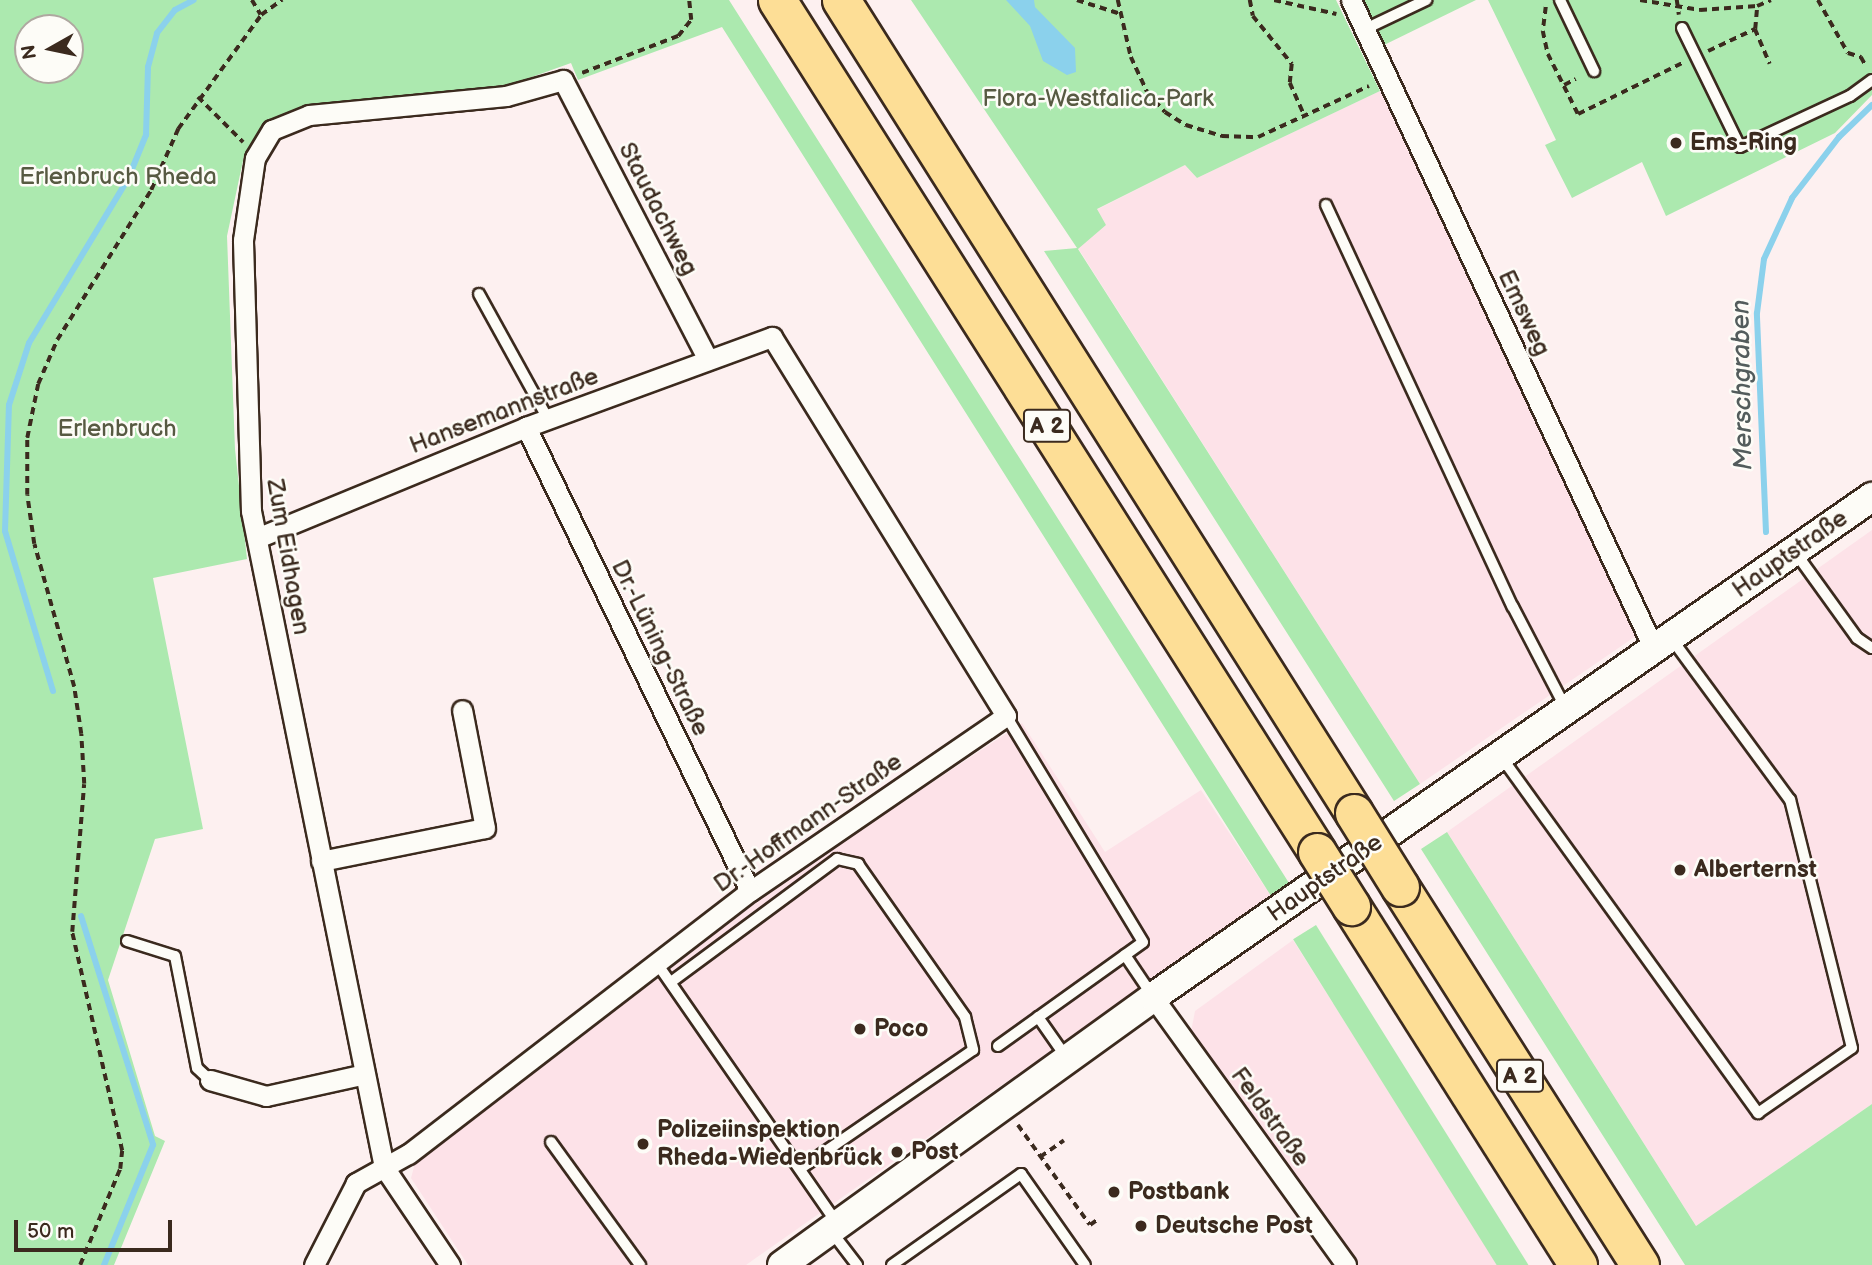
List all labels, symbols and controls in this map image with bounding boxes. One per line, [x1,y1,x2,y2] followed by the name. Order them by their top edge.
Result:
[14,14,84,84] north arrow
[17,43,42,61] text: N
[982,85,1214,113] park label: Flora-Westfalica-Park
[1690,129,1797,157] place label: Ems-Ring
[1668,135,1684,151] marker: Ems-Ring
[612,138,704,280] street label: Staudachweg
[19,163,217,191] park label: Erlenbruch Rheda
[1492,265,1556,361] street label: Emsweg
[1726,299,1760,471] water label: Merschgraben
[406,362,602,460] street label: Hansemannstraße
[1023,406,1072,446] road number: A 2
[57,415,177,443] park label: Erlenbruch
[260,477,316,637] street label: Zum Eidhagen
[1727,504,1853,604] street label: Hauptstraße
[605,555,715,741] street label: Dr.-Lüning-Straße
[708,747,908,899] street label: Dr.-Hoffmann-Straße
[1262,828,1388,928] street label: Hauptstraße
[1694,856,1817,884] place label: Alberternst
[1672,862,1688,878] marker: Alberternst
[874,1015,928,1043] place label: Poco
[852,1021,868,1037] marker: Poco
[1496,1056,1544,1096] road number: A 2
[1224,1062,1316,1172] street label: Feldstraße
[657,1116,882,1172] place label: Polizeiinspektion Rheda-Wiedenbrück
[635,1136,651,1152] marker: Polizeiinspektion Rheda-Wiedenbrück
[911,1138,958,1166] place label: Post
[889,1144,905,1160] marker: Post
[1128,1178,1229,1206] place label: Postbank
[1106,1184,1122,1200] marker: Postbank
[18,1206,175,1250] scale bar
[1155,1212,1313,1240] place label: Deutsche Post
[1133,1218,1149,1234] marker: Deutsche Post
[27,1219,74,1244] text: 50 m

